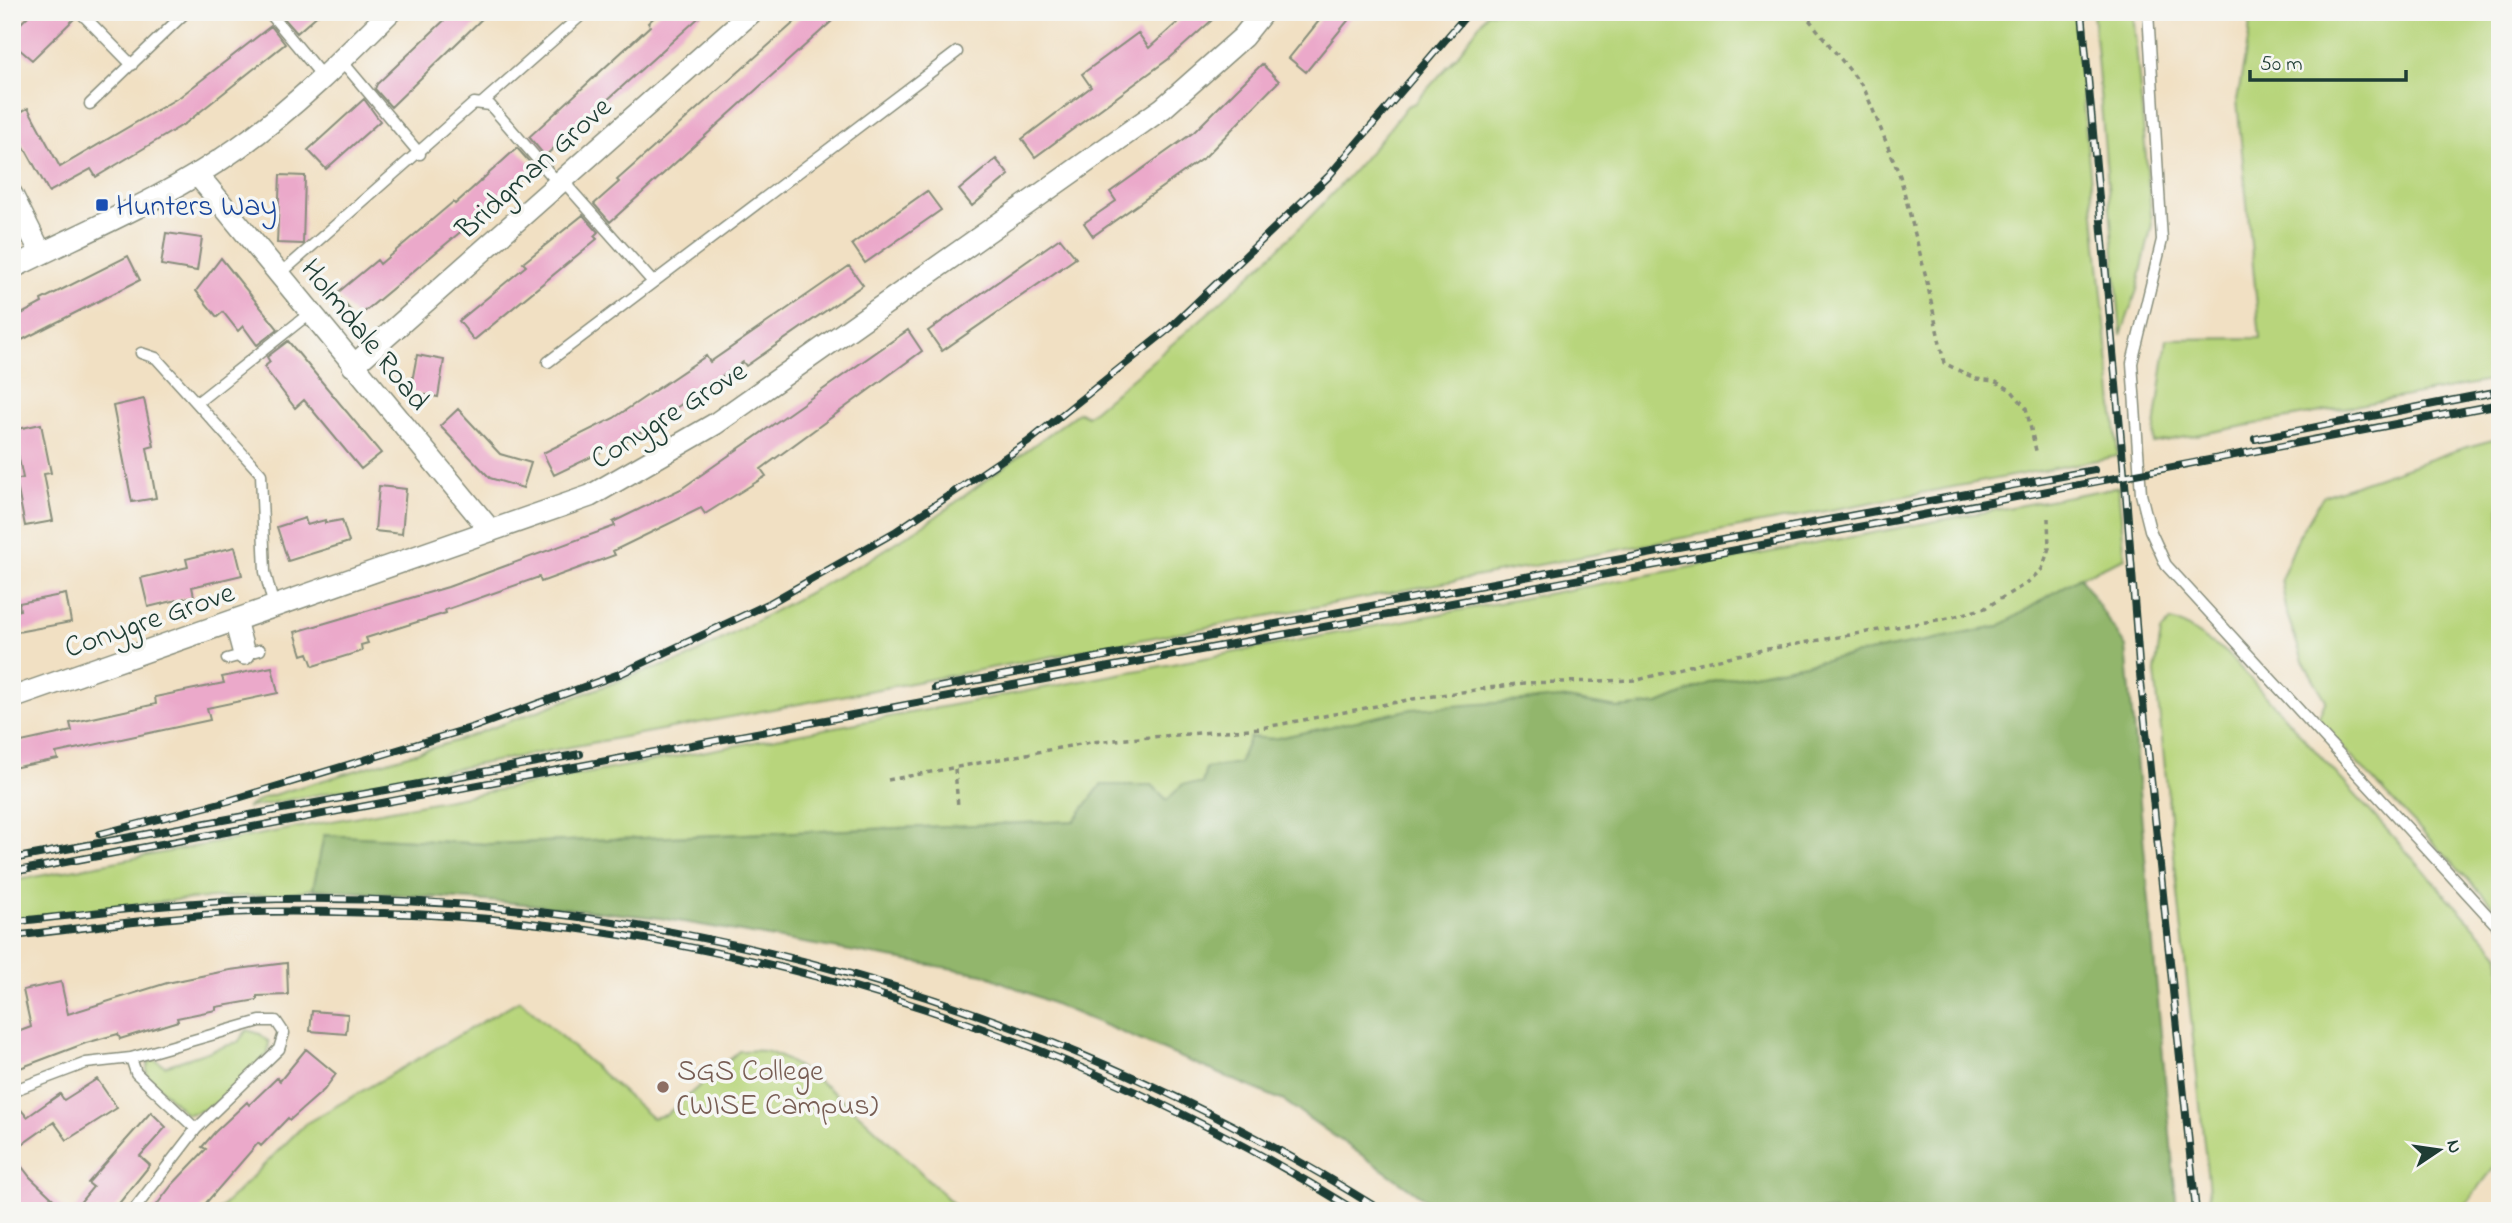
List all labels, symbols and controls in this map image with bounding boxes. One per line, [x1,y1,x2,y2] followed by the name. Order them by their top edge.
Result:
[2250,38,2405,82] scale bar
[2260,50,2303,80] text: 50 m
[446,87,623,252] street label: Bridgman Grove
[116,186,277,230] place label: Hunters Way
[94,197,110,213] marker: Hunters Way
[288,250,439,422] street label: Holmdale Road
[583,351,757,482] street label: Conygre Grove
[59,572,241,671] street label: Conygre Grove
[677,1051,879,1129] place label: SGS College (WISE Campus)
[655,1079,671,1095] marker: SGS College (WISE Campus)
[2404,1114,2474,1184] north arrow
[2439,1137,2468,1156] text: N

